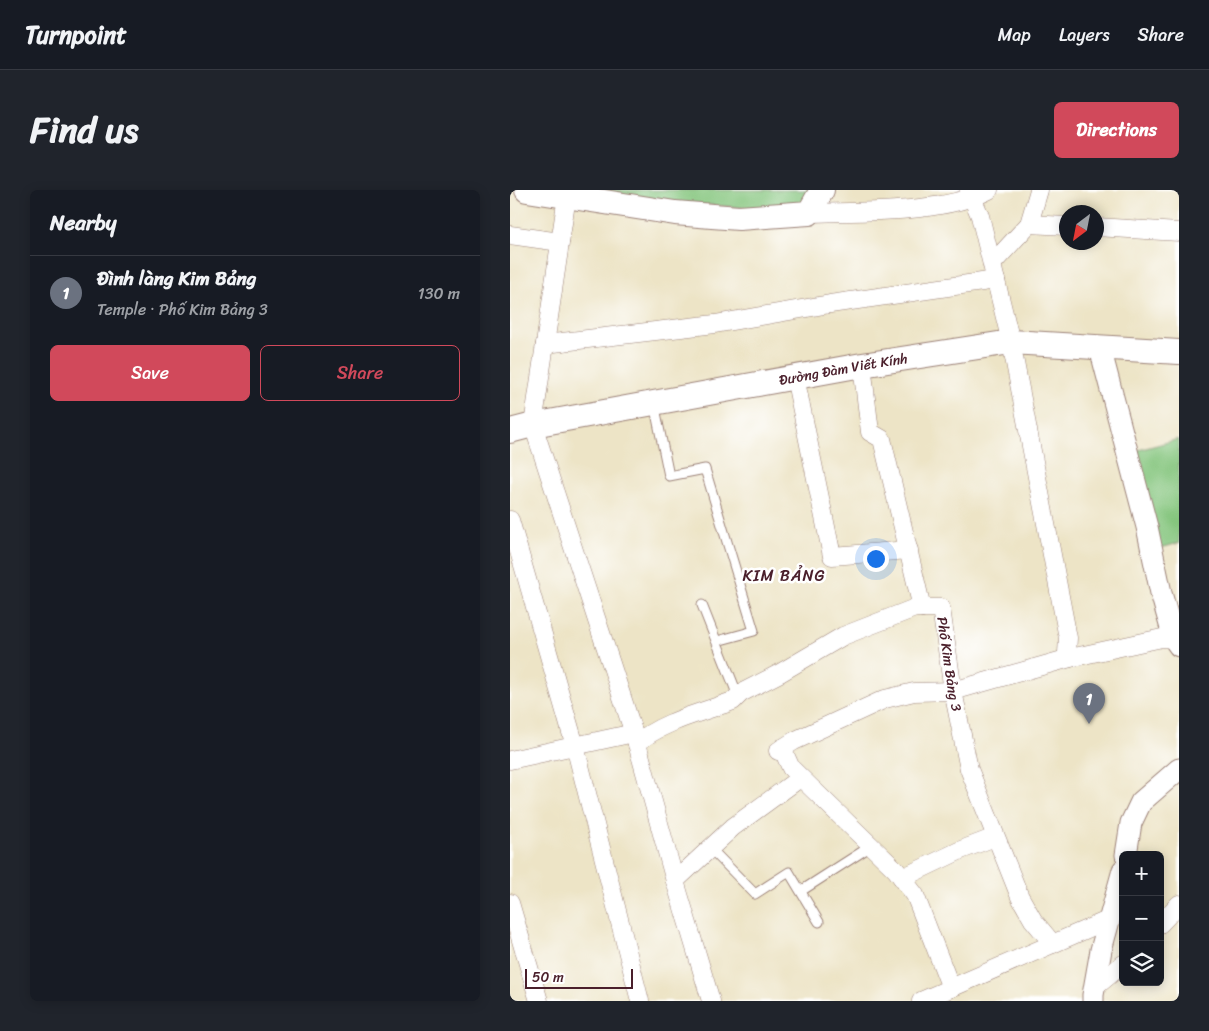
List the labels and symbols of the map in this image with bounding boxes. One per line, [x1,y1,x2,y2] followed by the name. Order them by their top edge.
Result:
[1059,205,1104,250] north arrow
[777,346,909,392] street label: Đường Đàm Viết Kính
[863,546,889,572] your location
[743,561,825,590] district label: KIM BẢNG
[930,615,969,714] street label: Phố Kim Bảng 3
[1073,683,1105,724] pin: 1
[525,966,632,989] scale bar

